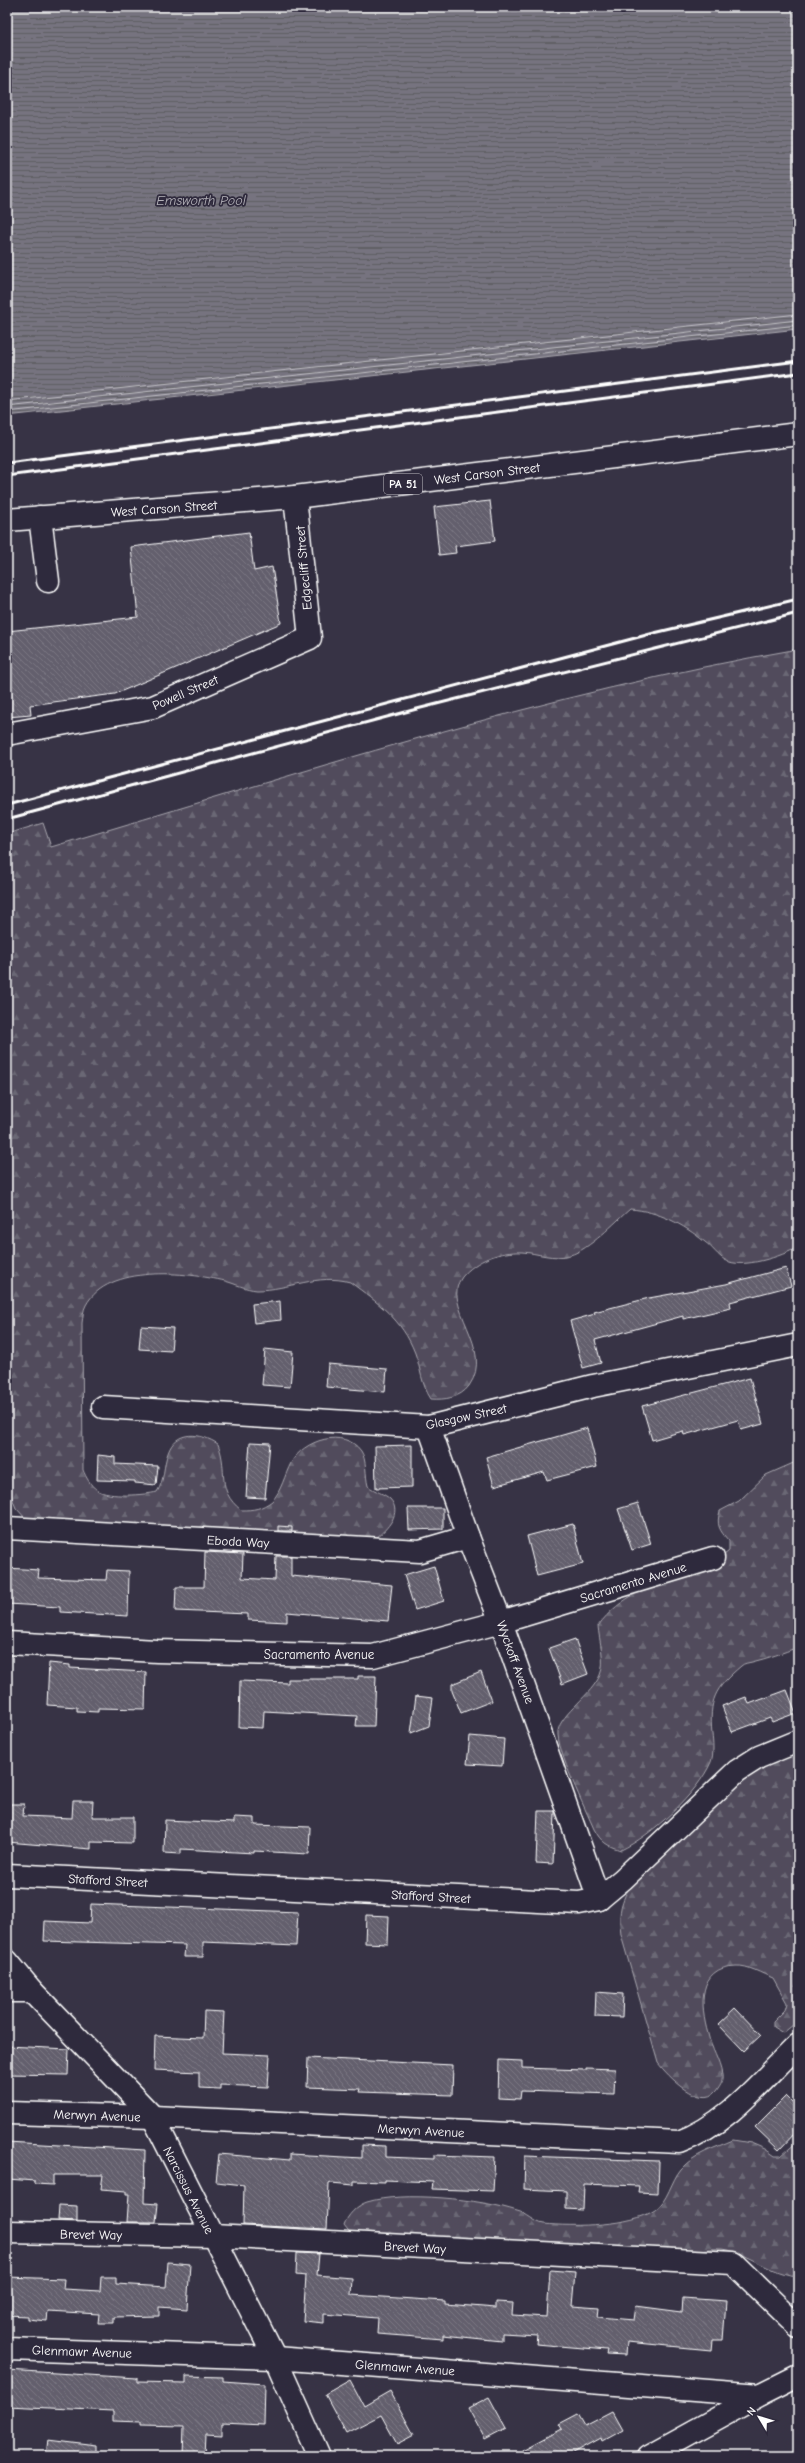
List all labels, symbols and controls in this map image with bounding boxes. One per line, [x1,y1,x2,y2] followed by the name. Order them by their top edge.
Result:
[156,192,247,209] water label: Emsworth Pool
[433,459,542,487] street label: West Carson Street
[384,474,422,494] road number: PA 51
[110,497,219,520] street label: West Carson Street
[292,524,315,611] street label: Edgecliff Street
[150,671,222,713] street label: Powell Street
[424,1400,509,1432] street label: Glasgow Street
[206,1532,270,1551] street label: Eboda Way
[578,1559,689,1606] street label: Sacramento Avenue
[494,1619,538,1706] street label: Wyckoff Avenue
[264,1647,375,1662] street label: Sacramento Avenue
[68,1871,149,1890] street label: Stafford Street
[391,1887,472,1906] street label: Stafford Street
[53,2106,141,2125] street label: Merwyn Avenue
[377,2121,465,2140] street label: Merwyn Avenue
[160,2144,217,2237] street label: Narcissus Avenue
[60,2226,122,2243] street label: Brevet Way
[384,2238,447,2257] street label: Brevet Way
[32,2342,133,2361] street label: Glenmawr Avenue
[354,2357,456,2379] street label: Glenmawr Avenue
[739,2397,779,2437] north arrow
[744,2404,759,2418] text: N

